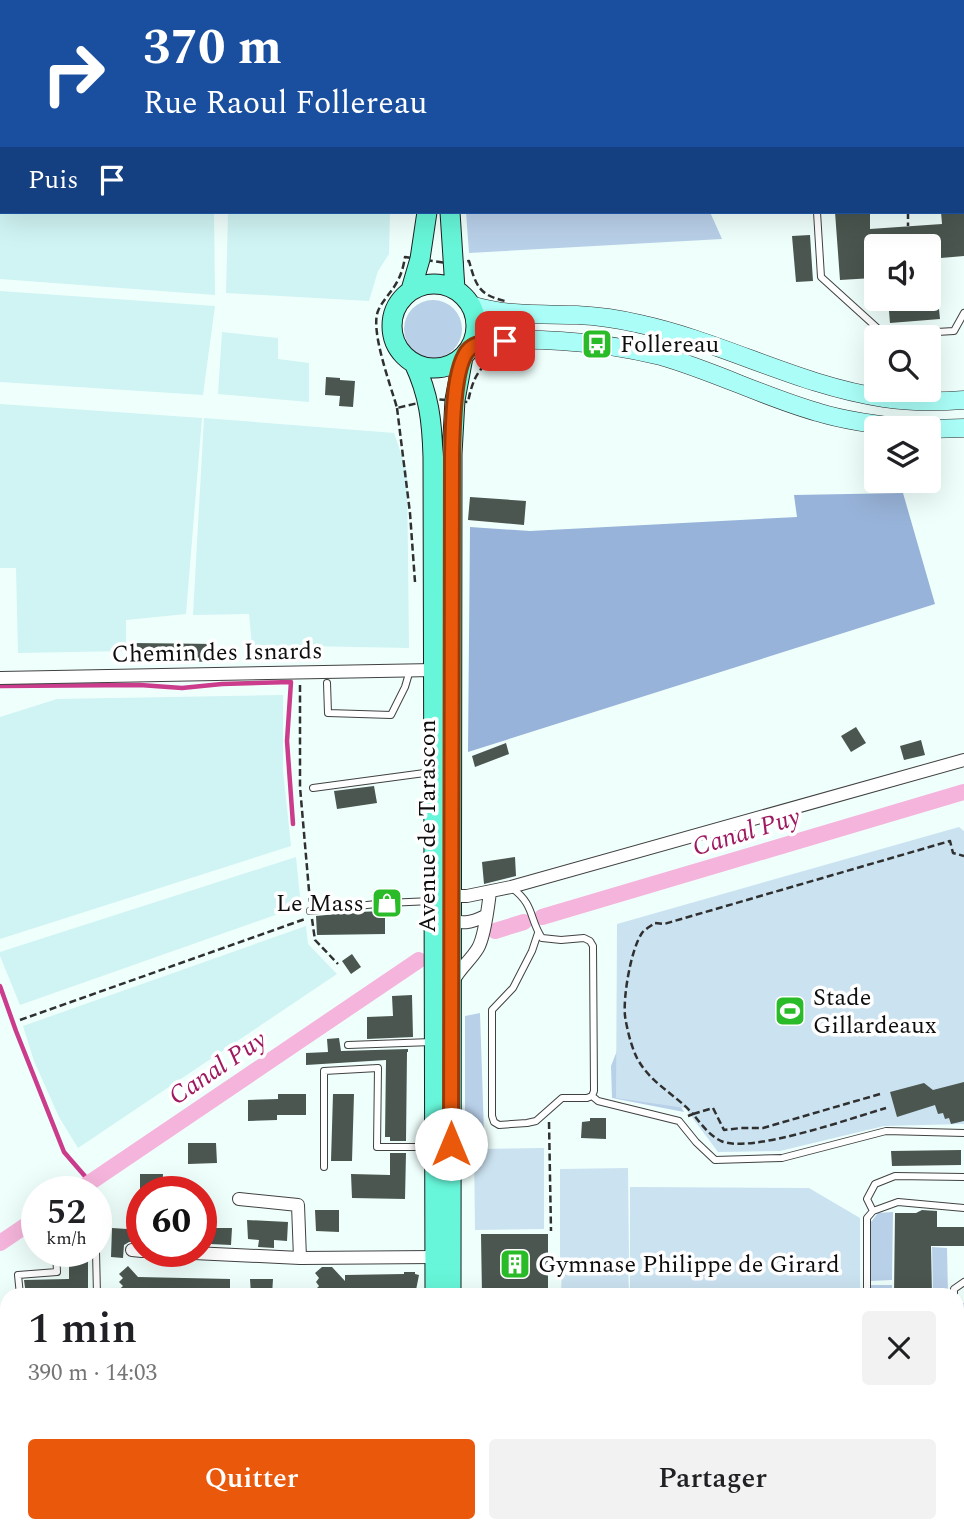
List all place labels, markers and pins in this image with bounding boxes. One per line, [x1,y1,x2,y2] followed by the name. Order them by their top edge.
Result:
[475,311,535,371] pin
[580,327,614,361] bus stop icon: Follereau
[620,327,719,363] place label: Follereau
[276,886,364,922] place label: Le Mass
[370,886,404,920] shop icon: Le Mass
[813,980,937,1044] place label: Stade Gillardeaux
[773,994,807,1028] sports icon: Stade Gillardeaux
[498,1247,532,1281] building icon: Gymnase Philippe de Girard
[538,1247,840,1283] place label: Gymnase Philippe de Girard

